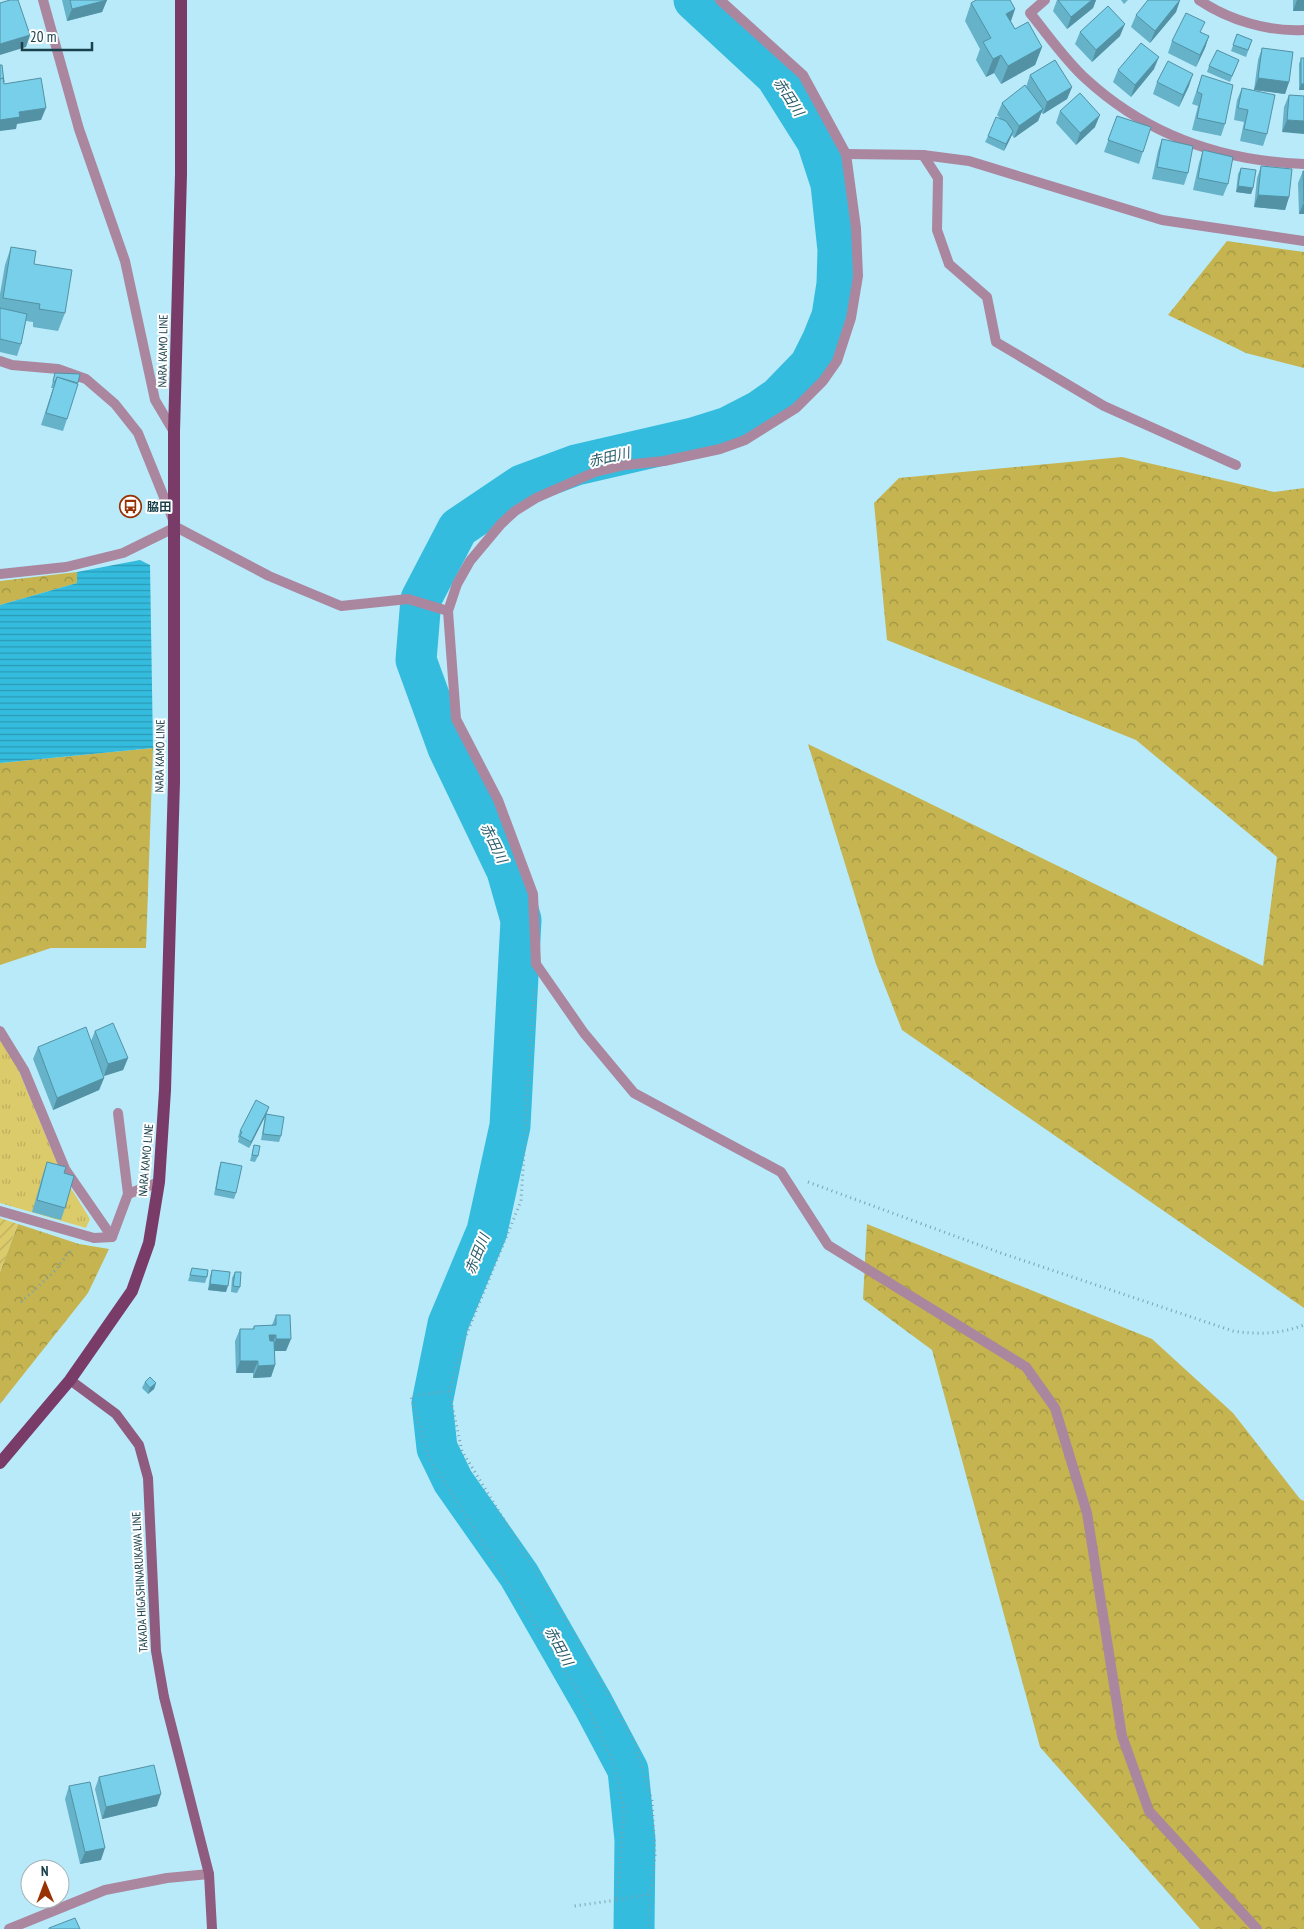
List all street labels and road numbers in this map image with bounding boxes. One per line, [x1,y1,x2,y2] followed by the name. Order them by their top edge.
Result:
[154,314,171,388] street label: NARA KAMO LINE
[151,719,168,793] street label: NARA KAMO LINE
[135,1123,156,1197] street label: NARA KAMO LINE
[128,1511,151,1653] street label: TAKADA HIGASHINARUKAWA LINE

